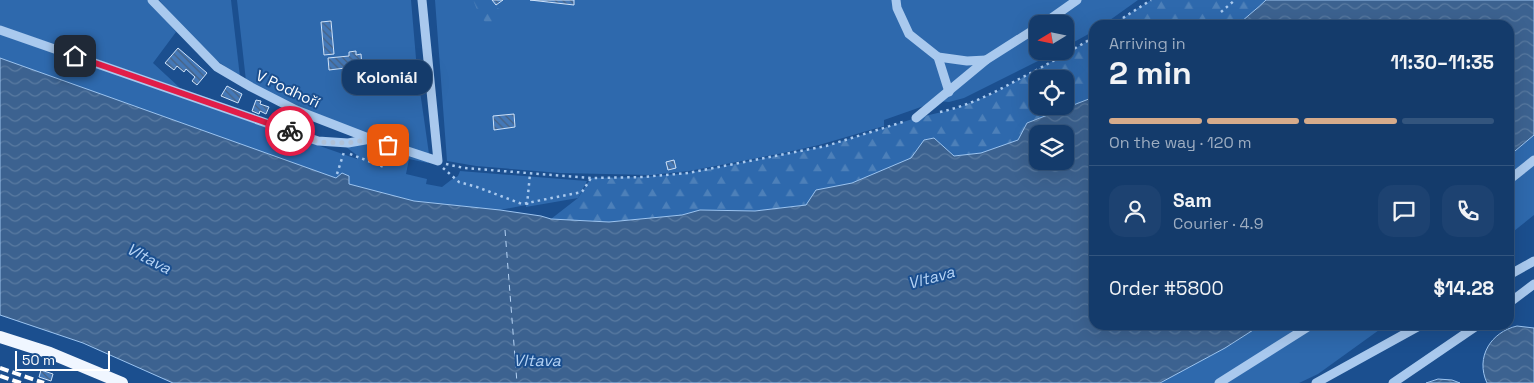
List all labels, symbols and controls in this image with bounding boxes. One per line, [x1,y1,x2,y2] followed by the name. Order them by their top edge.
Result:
[1029,15,1074,60] north arrow
[1029,15,1074,170] map controls
[1109,33,1186,54] text: Arriving in
[54,35,96,77] pin
[61,42,89,70] icon: home
[1390,50,1494,75] text: 11:30–11:35
[1109,53,1192,93] text: 2 min
[343,60,433,95] callout: Koloniál
[253,65,324,112] street label: V Podhoří
[356,67,418,88] text: Koloniál
[1029,70,1074,115] button: locate
[265,106,315,156] courier
[276,117,304,145] icon: bike
[367,124,409,166] pin
[1029,125,1074,170] button: layers
[374,131,402,159] icon: bag
[1109,132,1252,153] text: On the way · 120 m
[1109,185,1161,237] button: person
[1378,185,1430,237] button: chat
[1442,185,1494,237] button: phone
[1173,188,1212,213] text: Sam
[1173,213,1263,234] text: Courier · 4.9
[123,238,175,279] water label: Vltava
[905,261,958,294] water label: Vltava
[1109,276,1224,301] text: Order #5800
[1433,276,1494,301] text: $14.28
[15,348,110,371] scale bar
[513,350,562,371] water label: Vltava
[22,351,55,369] text: 50 m

